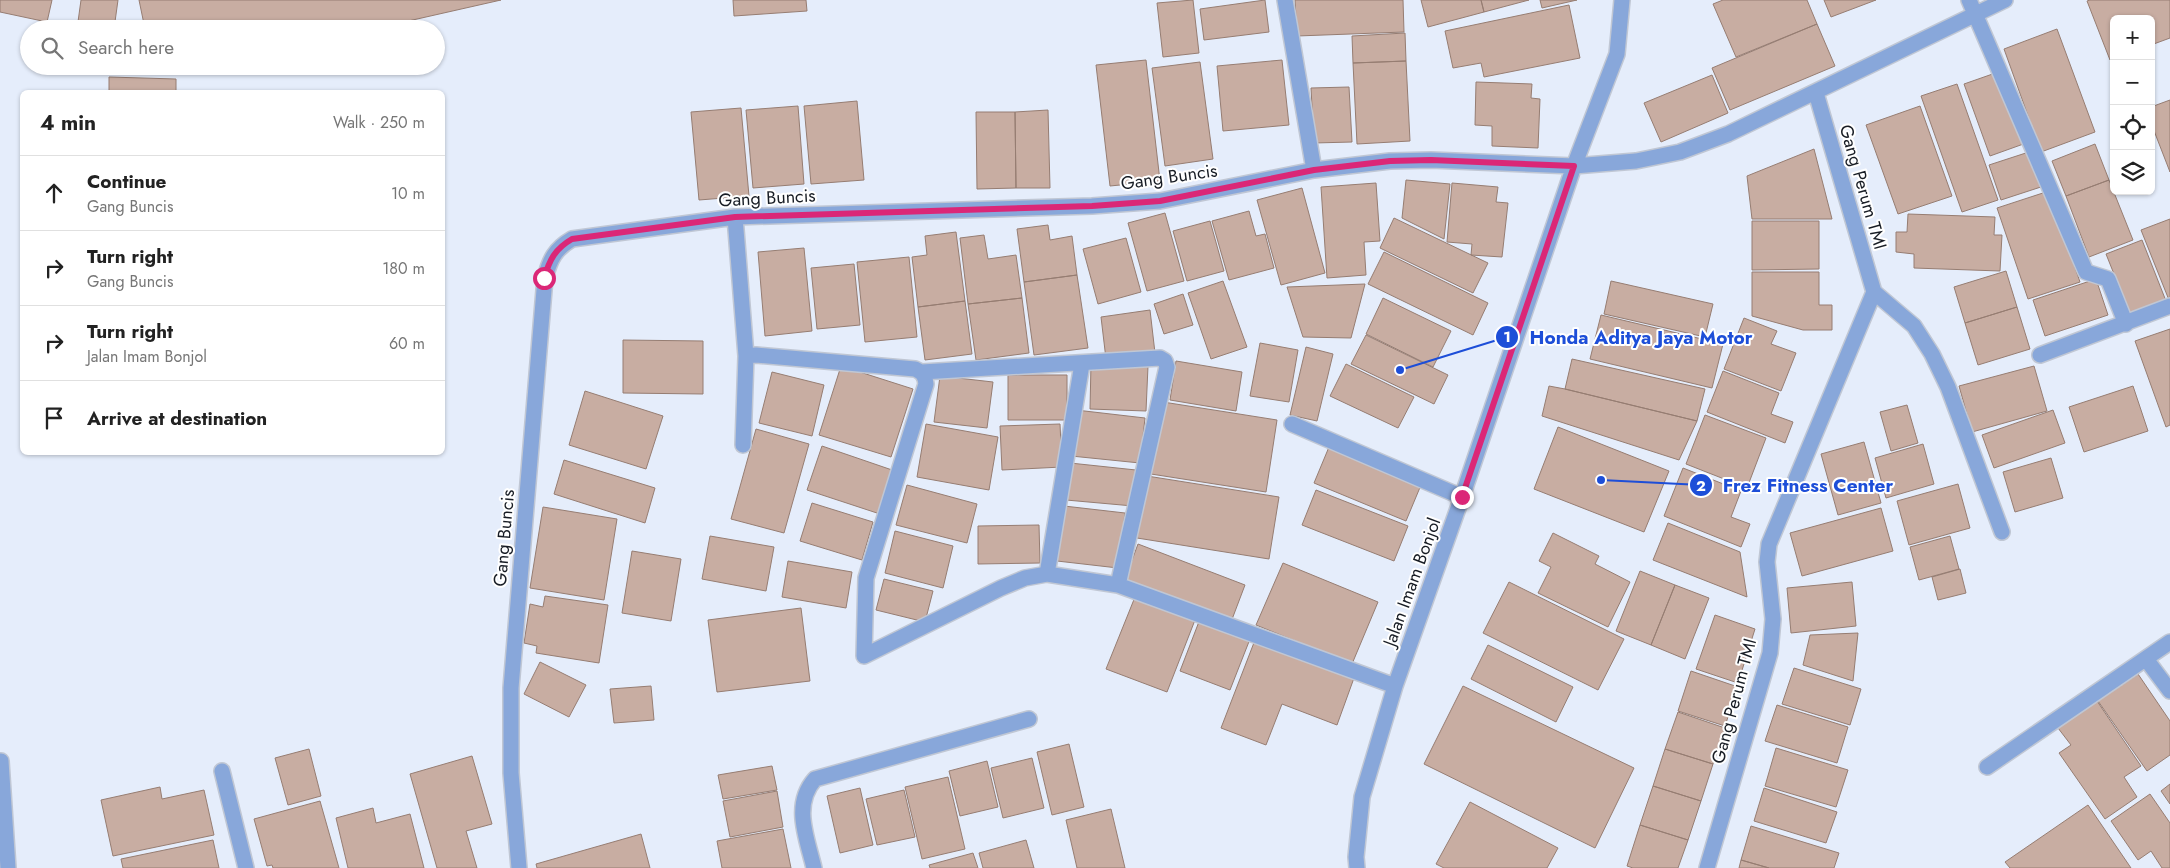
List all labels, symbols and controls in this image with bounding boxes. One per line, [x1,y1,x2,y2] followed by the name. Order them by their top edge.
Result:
[2110,15,2155,195] map controls
[2110,15,2155,60] button: +
[20,20,445,75] search box
[38,34,66,62] icon: search
[78,34,174,61] text: Search here
[2110,60,2155,105] button: −
[2110,105,2155,150] button: locate
[40,108,96,138] text: 4 min
[333,111,425,134] text: Walk · 250 m
[1833,122,1893,252] street label: Gang Perum TMI
[2110,150,2155,195] button: layers
[1119,157,1219,197] street label: Gang Buncis
[87,168,166,195] text: Continue
[40,179,68,207] icon: ahead
[391,182,425,205] text: 10 m
[718,182,816,214] street label: Gang Buncis
[87,195,173,218] text: Gang Buncis
[87,243,173,270] text: Turn right
[40,254,68,282] icon: right
[382,257,425,280] text: 180 m
[533,267,556,290] route start
[87,270,173,293] text: Gang Buncis
[87,318,173,345] text: Turn right
[1494,320,1762,354] callout: Honda Aditya Jaya Motor
[1529,324,1753,351] text: Honda Aditya Jaya Motor
[1503,326,1511,348] text: 1
[40,329,68,357] icon: right
[389,332,425,355] text: 60 m
[87,345,207,368] text: Jalan Imam Bonjol
[40,404,68,432] icon: arrive
[87,405,267,432] text: Arrive at destination
[1688,468,1903,502] callout: Frez Fitness Center
[1723,472,1893,499] text: Frez Fitness Center
[1696,475,1706,497] text: 2
[1451,486,1474,509] route end
[487,488,521,588] street label: Gang Buncis
[1376,514,1447,652] street label: Jalan Imam Bonjol
[1705,635,1763,767] street label: Gang Perum TMI

